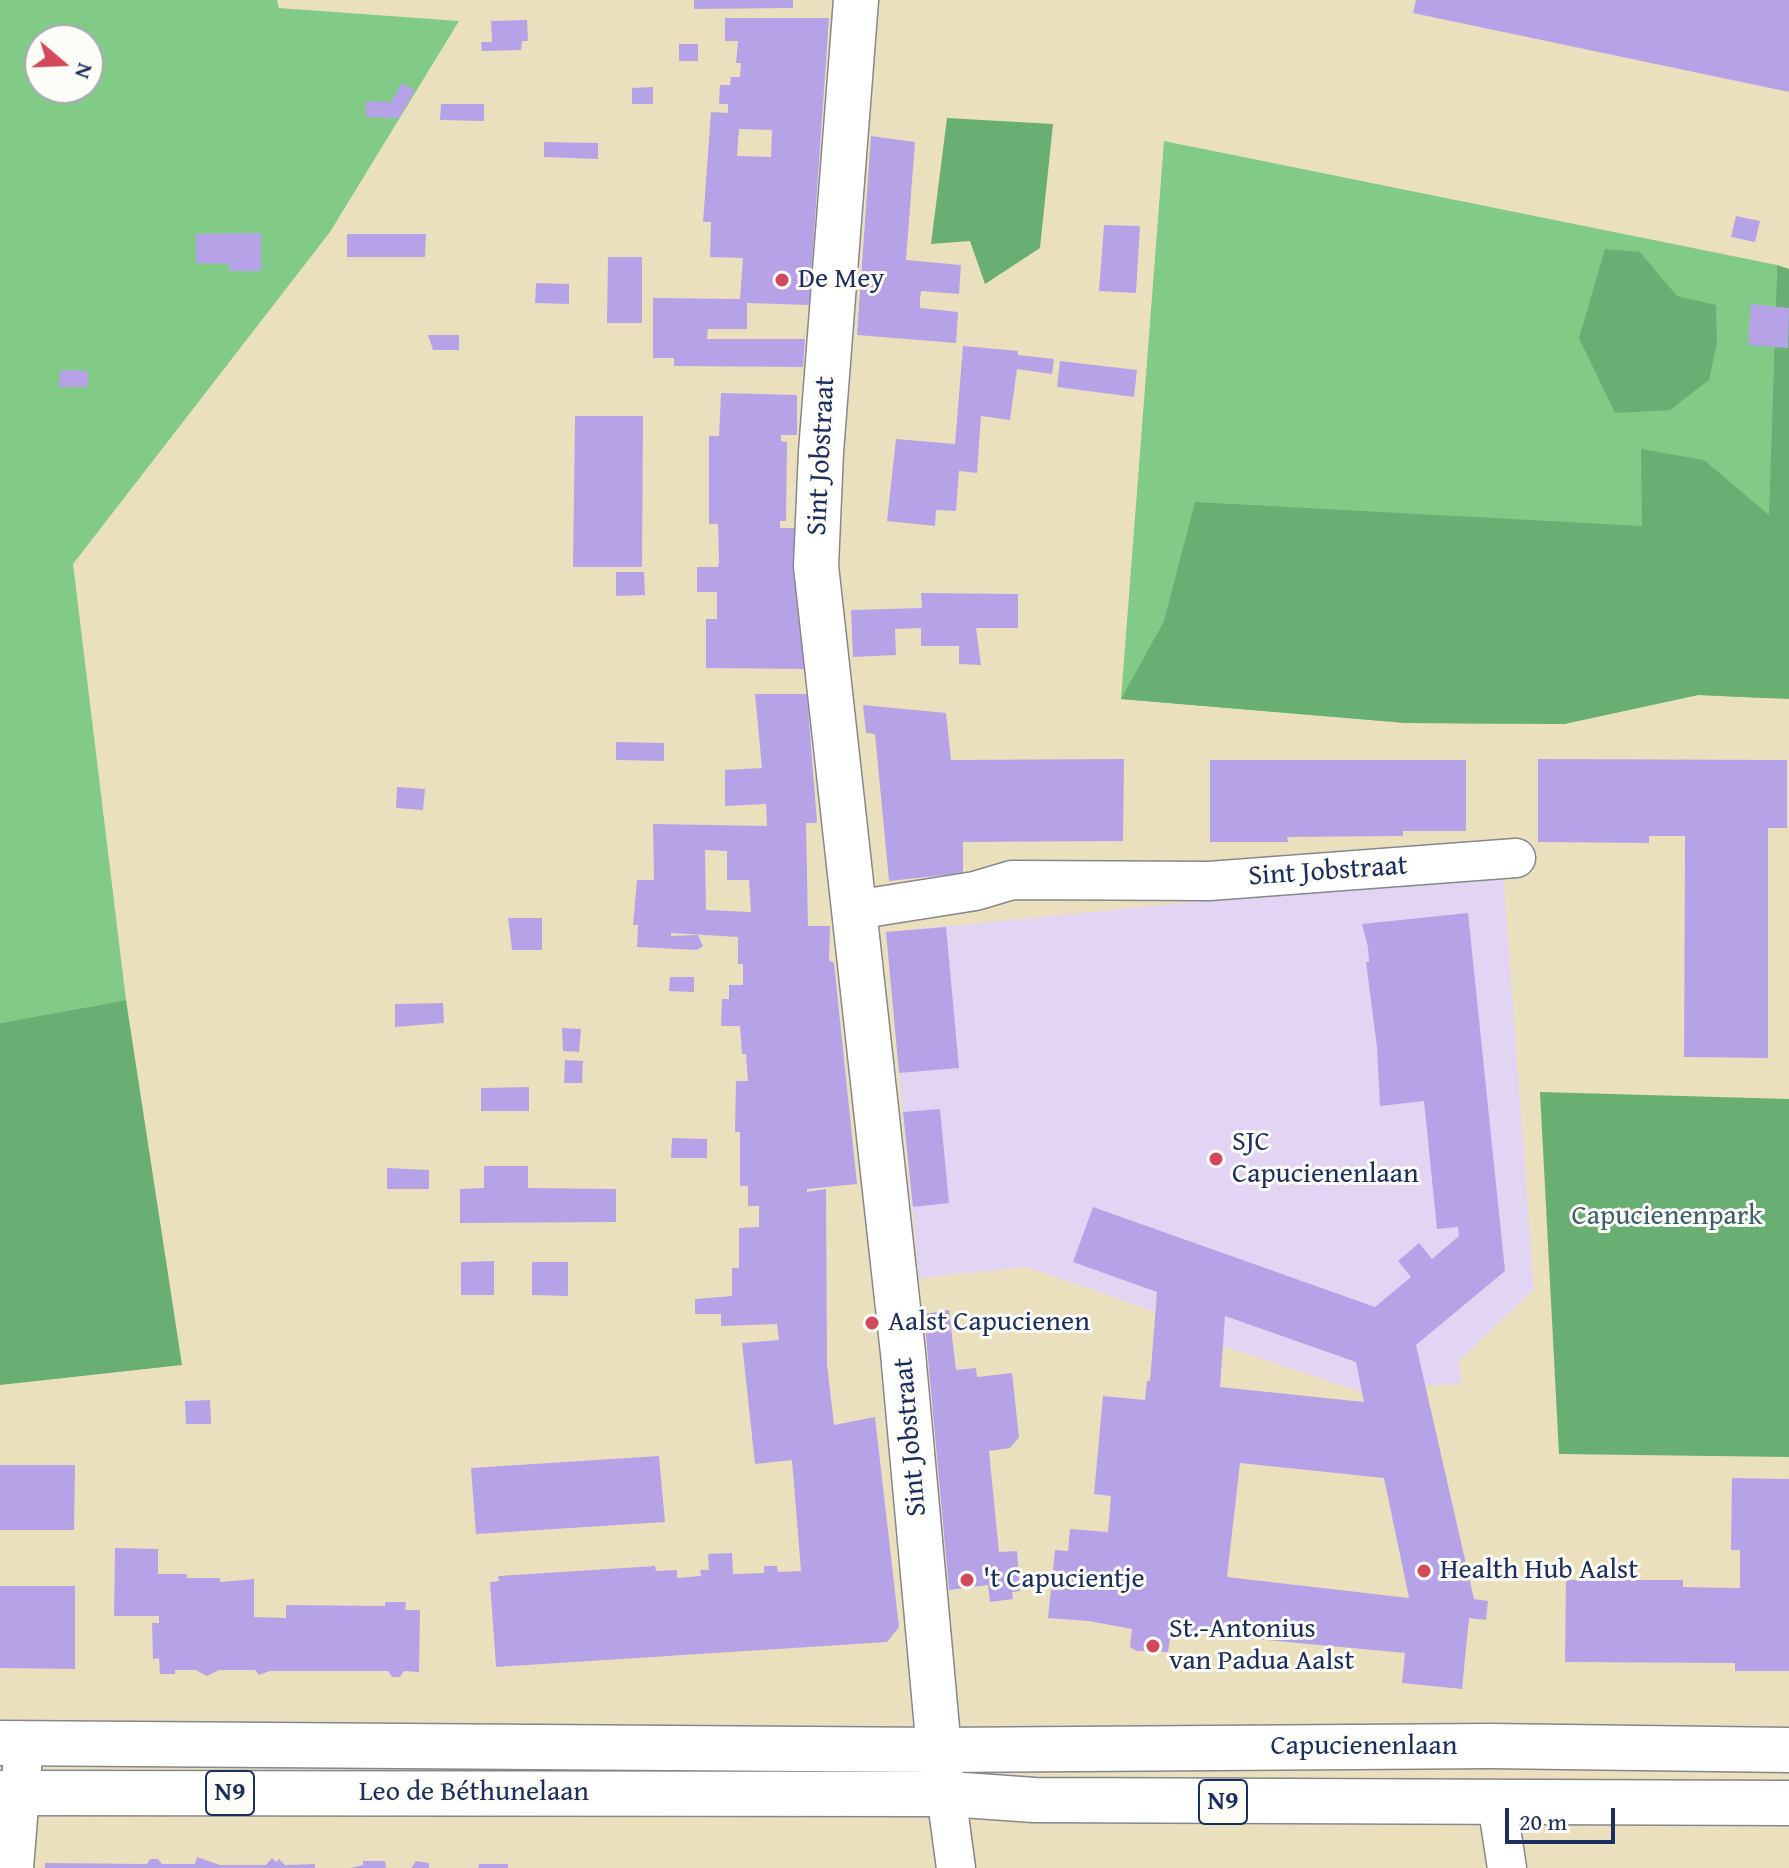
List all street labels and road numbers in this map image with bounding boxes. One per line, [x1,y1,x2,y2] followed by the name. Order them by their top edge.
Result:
[801,375,843,537] street label: Sint Jobstraat
[1247,850,1409,894] street label: Sint Jobstraat
[887,1356,935,1518] street label: Sint Jobstraat
[1271,1730,1457,1764] street label: Capucienenlaan
[206,1771,254,1815] road number: N9
[359,1776,589,1810] street label: Leo de Béthunelaan
[1199,1780,1247,1824] road number: N9

